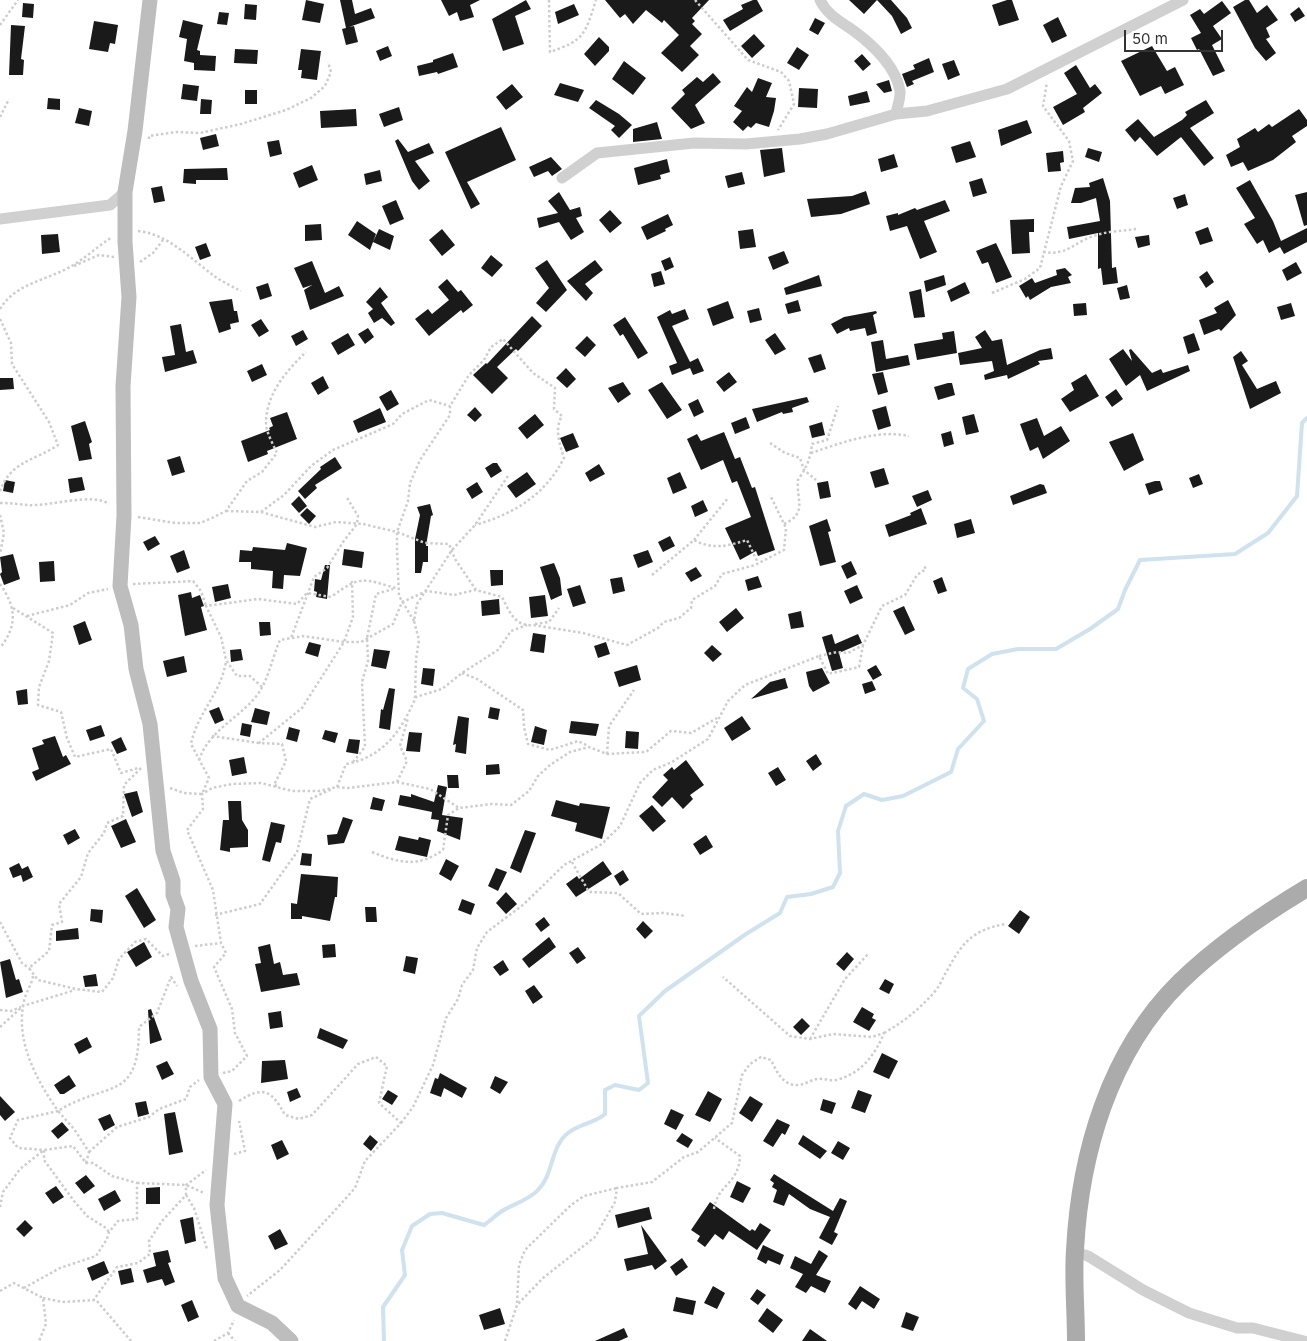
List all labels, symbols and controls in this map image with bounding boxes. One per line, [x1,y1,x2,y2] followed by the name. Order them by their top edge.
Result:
[1127,20,1226,52] scale bar
[1132,29,1168,48] text: 50 m

